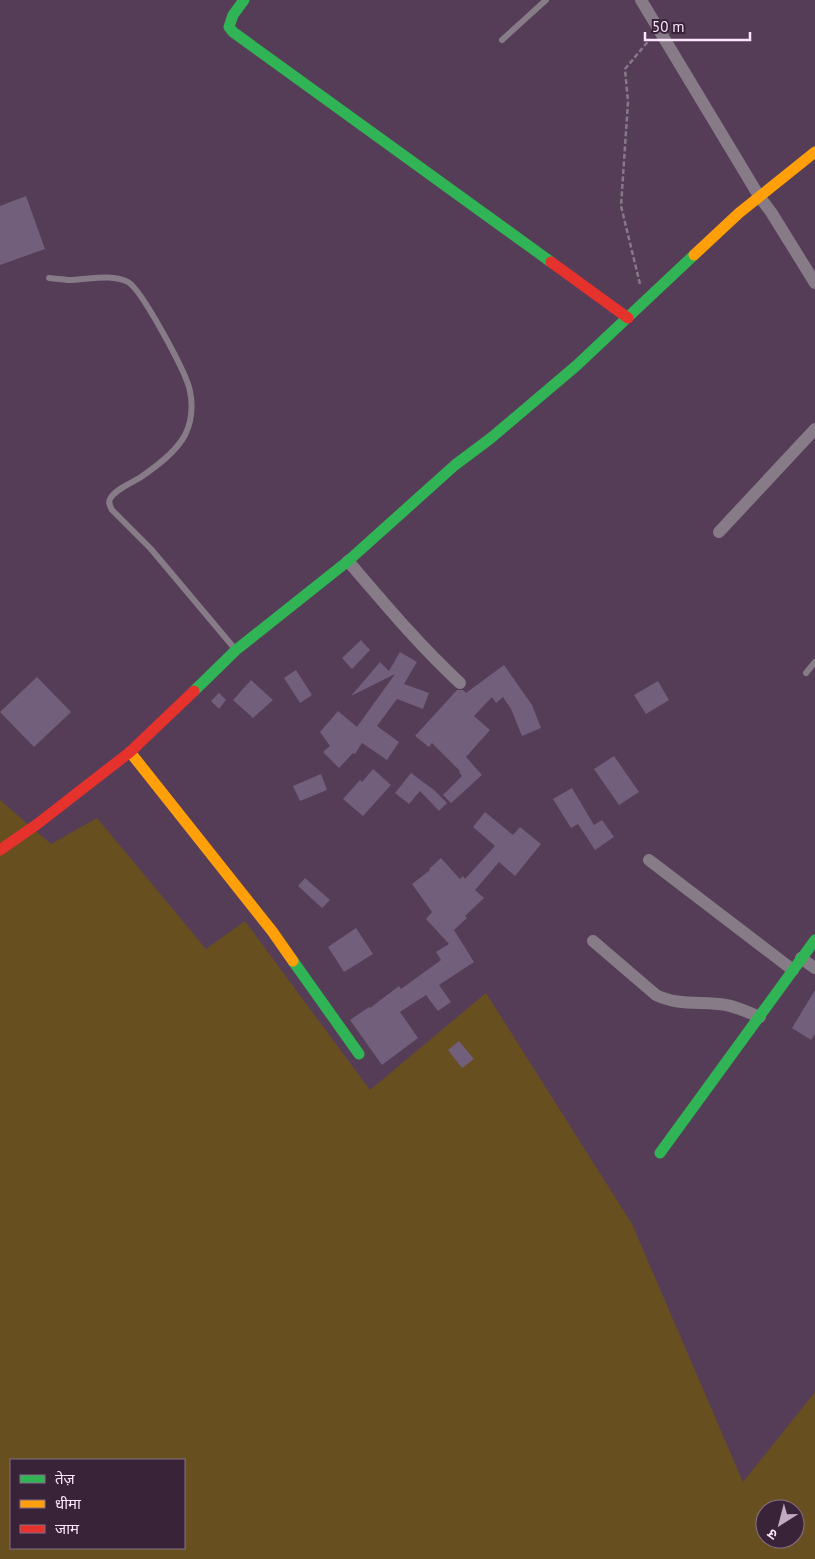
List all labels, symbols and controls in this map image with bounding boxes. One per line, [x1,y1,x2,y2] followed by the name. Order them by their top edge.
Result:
[645,10,750,42] scale bar
[652,17,685,36] text: 50 m
[10,1459,185,1549] legend
[55,1469,76,1488] text: तेज़
[55,1494,82,1513] text: धीमा
[755,1499,805,1549] north arrow
[55,1519,80,1538] text: जाम
[763,1524,781,1544] text: उ

